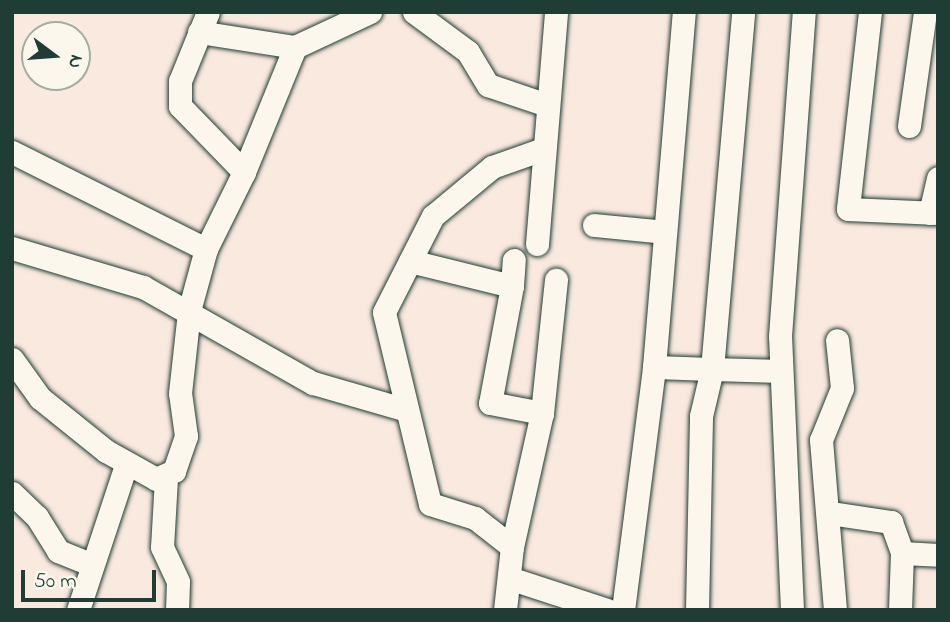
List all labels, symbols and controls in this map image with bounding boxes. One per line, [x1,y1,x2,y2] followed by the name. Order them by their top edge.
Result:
[21,21,91,91] north arrow
[60,51,89,71] text: N
[24,556,159,600] scale bar
[34,567,77,597] text: 50 m

